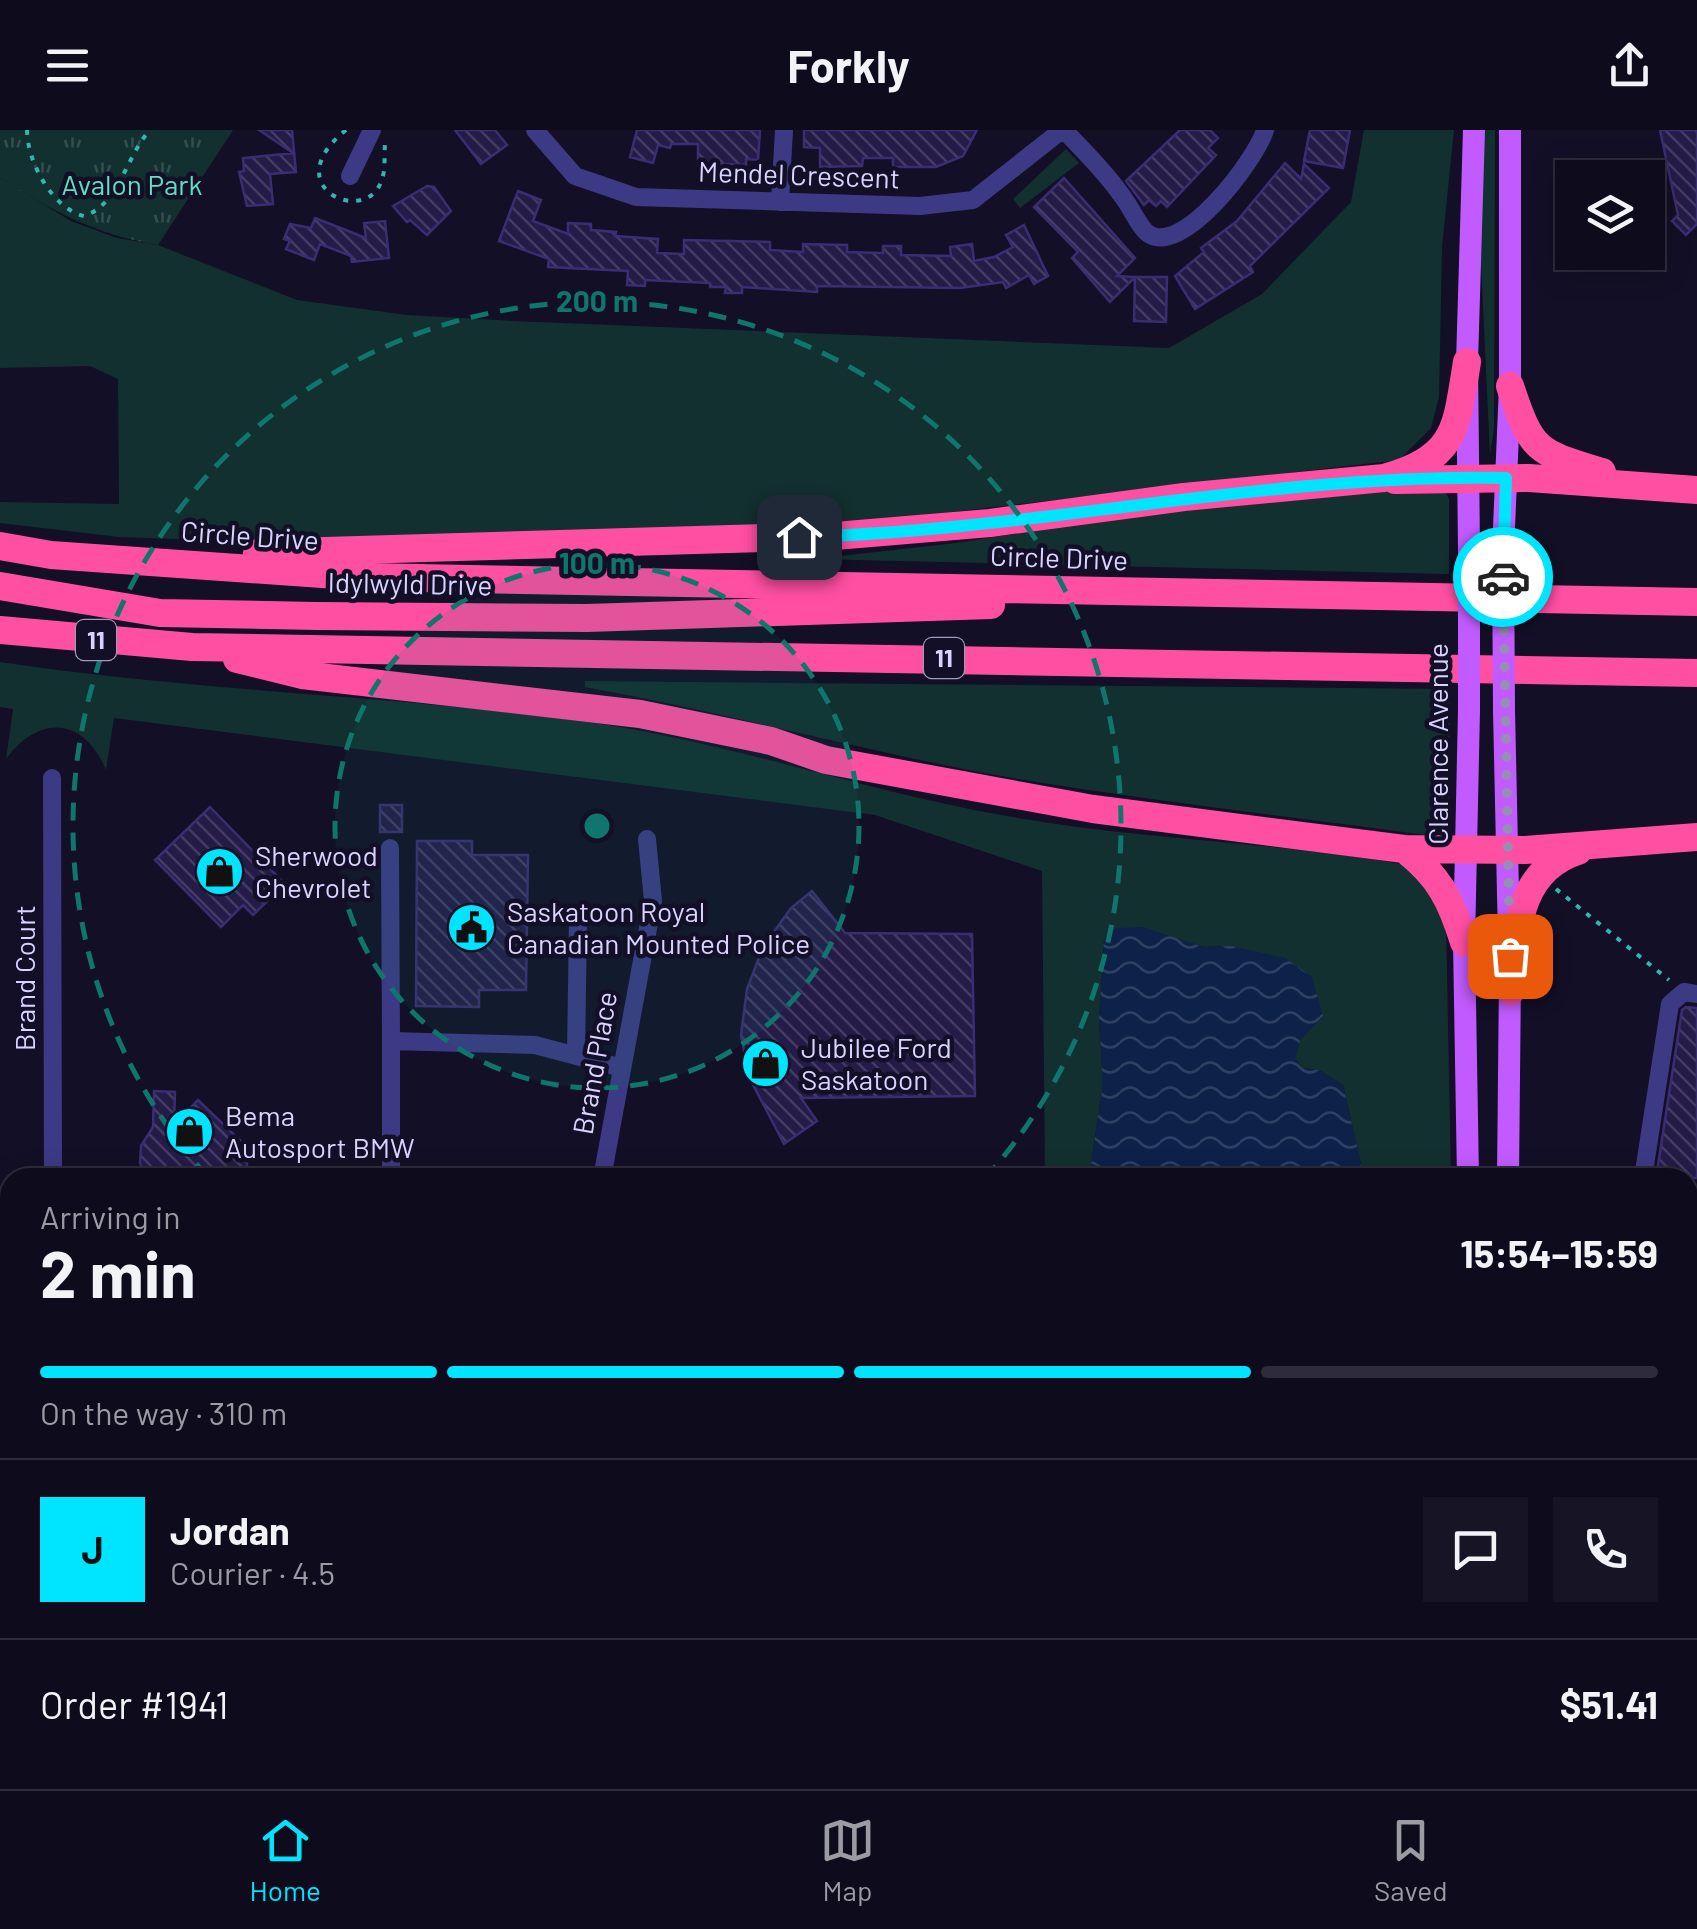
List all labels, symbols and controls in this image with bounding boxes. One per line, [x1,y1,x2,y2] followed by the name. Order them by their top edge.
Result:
[40,38,95,93] icon: menu
[787,38,910,92] text: Forkly
[1602,38,1657,93] icon: share
[698,153,901,195] street label: Mendel Crescent
[1555,160,1665,270] map controls
[1555,160,1665,270] button: layers
[62,167,202,201] park label: Avalon Park
[556,282,638,318] text: 200 m
[757,495,842,580] pin
[772,510,827,565] icon: home
[180,513,320,557] street label: Circle Drive
[1453,527,1553,627] courier
[989,538,1129,576] street label: Circle Drive
[559,544,635,580] text: 100 m
[1476,550,1531,605] icon: car
[327,565,493,601] street label: Idylwyld Drive
[76,620,116,660] road number: 11
[924,638,964,678] road number: 11
[1420,643,1454,845] street label: Clarence Avenue
[579,808,615,844] centre of rings
[255,838,378,904] place label: Sherwood Chevrolet
[194,846,246,898] shop icon: Sherwood Chevrolet
[507,894,810,960] place label: Saskatoon Royal Canadian Mounted Police
[446,902,498,954] public building icon: Saskatoon Royal Canadian Mounted Police
[7,905,41,1051] street label: Brand Court
[1468,914,1553,999] pin
[1483,929,1538,984] icon: bag
[565,989,623,1137] street label: Brand Place
[801,1030,952,1096] place label: Jubilee Ford Saskatoon
[740,1038,792,1090] shop icon: Jubilee Ford Saskatoon
[225,1098,415,1164] place label: Bema Autosport BMW
[164,1106,216,1158] shop icon: Bema Autosport BMW
[40,1197,180,1235] text: Arriving in
[1460,1230,1658,1276] text: 15:54–15:59
[40,1233,196,1311] text: 2 min
[40,1393,287,1431] text: On the way · 310 m
[1423,1497,1528,1602] button: chat
[1553,1497,1658,1602] button: phone
[170,1507,290,1553] text: Jordan
[81,1526,104,1572] text: J
[170,1553,335,1591] text: Courier · 4.5
[40,1681,229,1727] text: Order #1941
[1560,1681,1658,1727] text: $51.41
[250,1813,321,1907] tab: Home
[820,1813,875,1907] tab: Map
[1374,1813,1447,1907] tab: Saved

